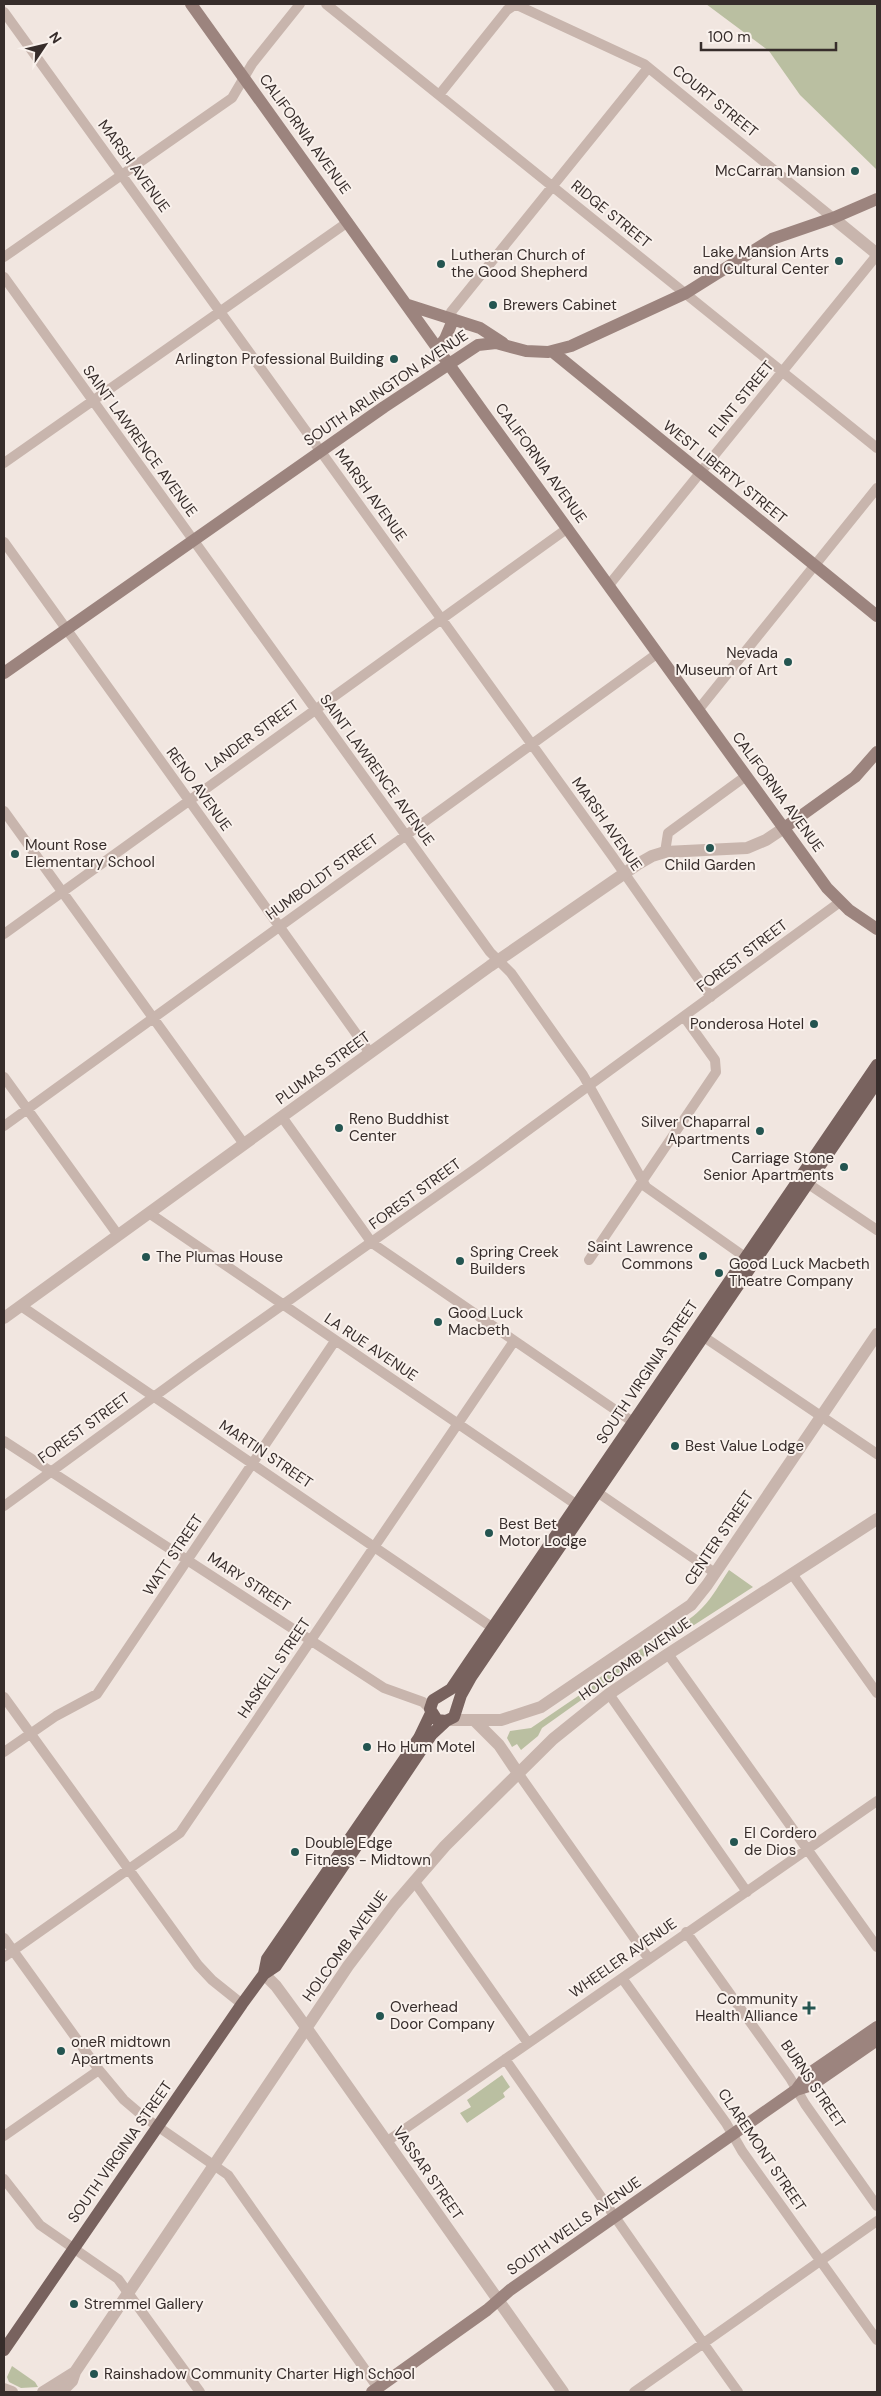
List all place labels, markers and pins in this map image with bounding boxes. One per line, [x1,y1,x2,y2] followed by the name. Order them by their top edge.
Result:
[715,161,845,181] place label: McCarran Mansion
[849,165,861,177] marker: McCarran Mansion
[693,242,829,279] place label: Lake Mansion Arts and Cultural Center
[451,245,588,282] place label: Lutheran Church of the Good Shepherd
[833,255,845,267] marker: Lake Mansion Arts and Cultural Center
[435,258,447,270] marker: Lutheran Church of the Good Shepherd
[503,295,617,315] place label: Brewers Cabinet
[487,299,499,311] marker: Brewers Cabinet
[175,349,384,369] place label: Arlington Professional Building
[388,353,400,365] marker: Arlington Professional Building
[675,643,778,680] place label: Nevada Museum of Art
[782,656,794,668] marker: Nevada Museum of Art
[25,835,155,872] place label: Mount Rose Elementary School
[704,842,716,854] marker: Child Garden
[9,848,21,860] marker: Mount Rose Elementary School
[664,855,756,875] place label: Child Garden
[690,1014,804,1034] place label: Ponderosa Hotel
[808,1018,820,1030] marker: Ponderosa Hotel
[349,1109,449,1146] place label: Reno Buddhist Center
[641,1112,750,1149] place label: Silver Chaparral Apartments
[333,1122,345,1134] marker: Reno Buddhist Center
[754,1125,766,1137] marker: Silver Chaparral Apartments
[703,1148,834,1185] place label: Carriage Stone Senior Apartments
[838,1161,850,1173] marker: Carriage Stone Senior Apartments
[587,1237,693,1274] place label: Saint Lawrence Commons
[470,1242,559,1279] place label: Spring Creek Builders
[156,1247,283,1267] place label: The Plumas House
[697,1250,709,1262] marker: Saint Lawrence Commons
[140,1251,152,1263] marker: The Plumas House
[729,1254,870,1291] place label: Good Luck Macbeth Theatre Company
[454,1255,466,1267] marker: Spring Creek Builders
[713,1267,725,1279] marker: Good Luck Macbeth Theatre Company
[448,1303,524,1340] place label: Good Luck Macbeth
[432,1316,444,1328] marker: Good Luck Macbeth
[685,1436,804,1456] place label: Best Value Lodge
[669,1440,681,1452] marker: Best Value Lodge
[499,1514,587,1551] place label: Best Bet Motor Lodge
[483,1527,495,1539] marker: Best Bet Motor Lodge
[377,1737,475,1757] place label: Ho Hum Motel
[361,1741,373,1753] marker: Ho Hum Motel
[744,1823,817,1860] place label: El Cordero de Dios
[305,1833,431,1870] place label: Double Edge Fitness - Midtown
[728,1836,740,1848] marker: El Cordero de Dios
[289,1846,301,1858] marker: Double Edge Fitness - Midtown
[695,1989,799,2026] place label: Community Health Alliance
[390,1997,496,2034] place label: Overhead Door Company
[802,2001,816,2015] marker: Community Health Alliance
[374,2010,386,2022] marker: Overhead Door Company
[71,2032,171,2069] place label: oneR midtown Apartments
[55,2045,67,2057] marker: oneR midtown Apartments
[84,2294,204,2314] place label: Stremmel Gallery
[68,2298,80,2310] marker: Stremmel Gallery
[104,2364,415,2384] place label: Rainshadow Community Charter High School
[88,2368,100,2380] marker: Rainshadow Community Charter High School

